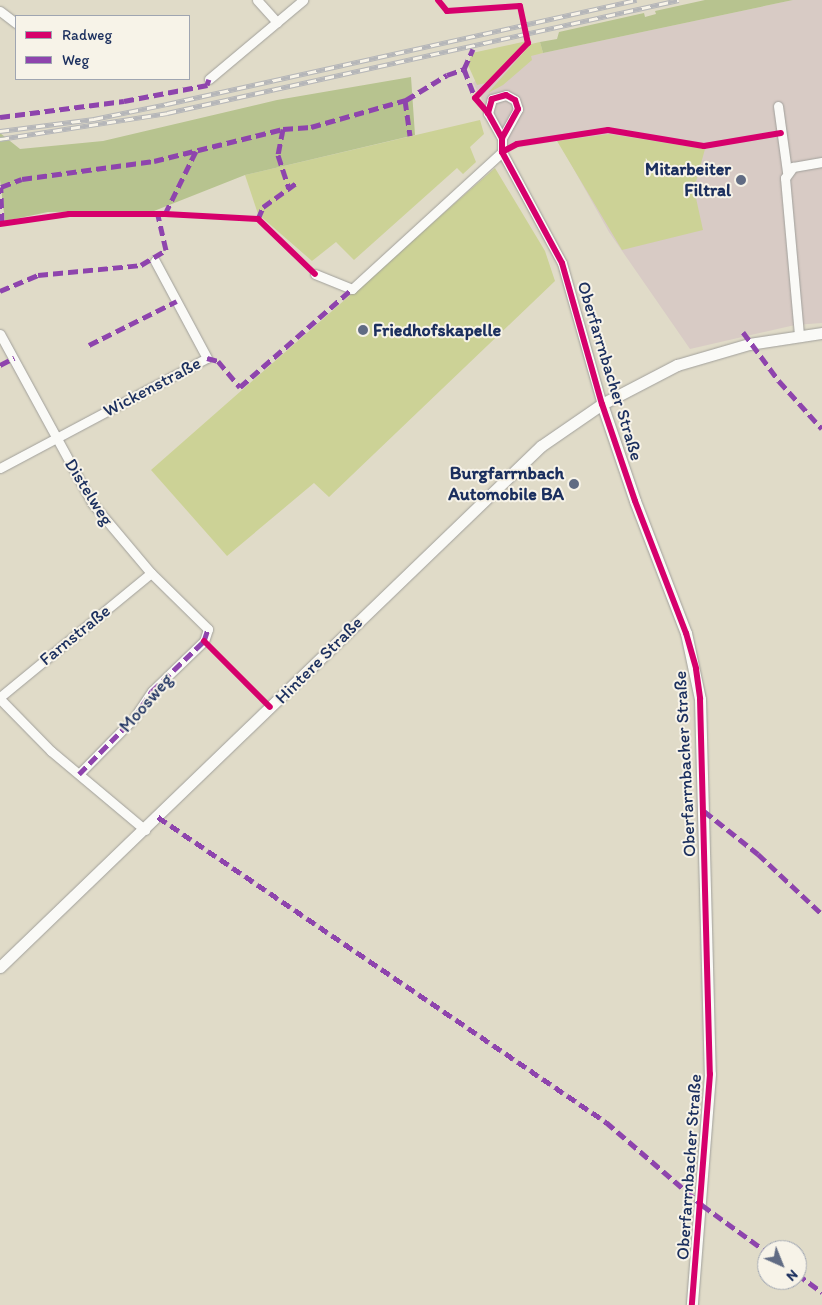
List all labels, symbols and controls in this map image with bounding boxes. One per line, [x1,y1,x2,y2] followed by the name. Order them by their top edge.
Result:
[15,15,190,80] legend
[62,26,112,44] text: Radweg
[62,51,89,69] text: Weg
[645,159,731,202] place label: Mitarbeiter Filtral
[735,174,747,186] marker: Mitarbeiter Filtral
[572,279,648,463] street label: Oberfarrnbacher Straße
[373,319,501,341] place label: Friedhofskapelle
[357,324,369,336] marker: Friedhofskapelle
[100,352,204,422] street label: Wickenstraße
[60,454,118,530] street label: Distelweg
[448,463,564,506] place label: Burgfarrnbach Automobile BA
[568,478,580,490] marker: Burgfarrnbach Automobile BA
[35,600,115,670] street label: Farnstraße
[271,612,367,708] street label: Hintere Straße
[115,669,177,737] street label: Moosweg
[669,670,701,858] street label: Oberfarrnbacher Straße
[672,1073,706,1261] street label: Oberfarrnbacher Straße
[757,1240,807,1290] north arrow
[783,1266,801,1285] text: N

